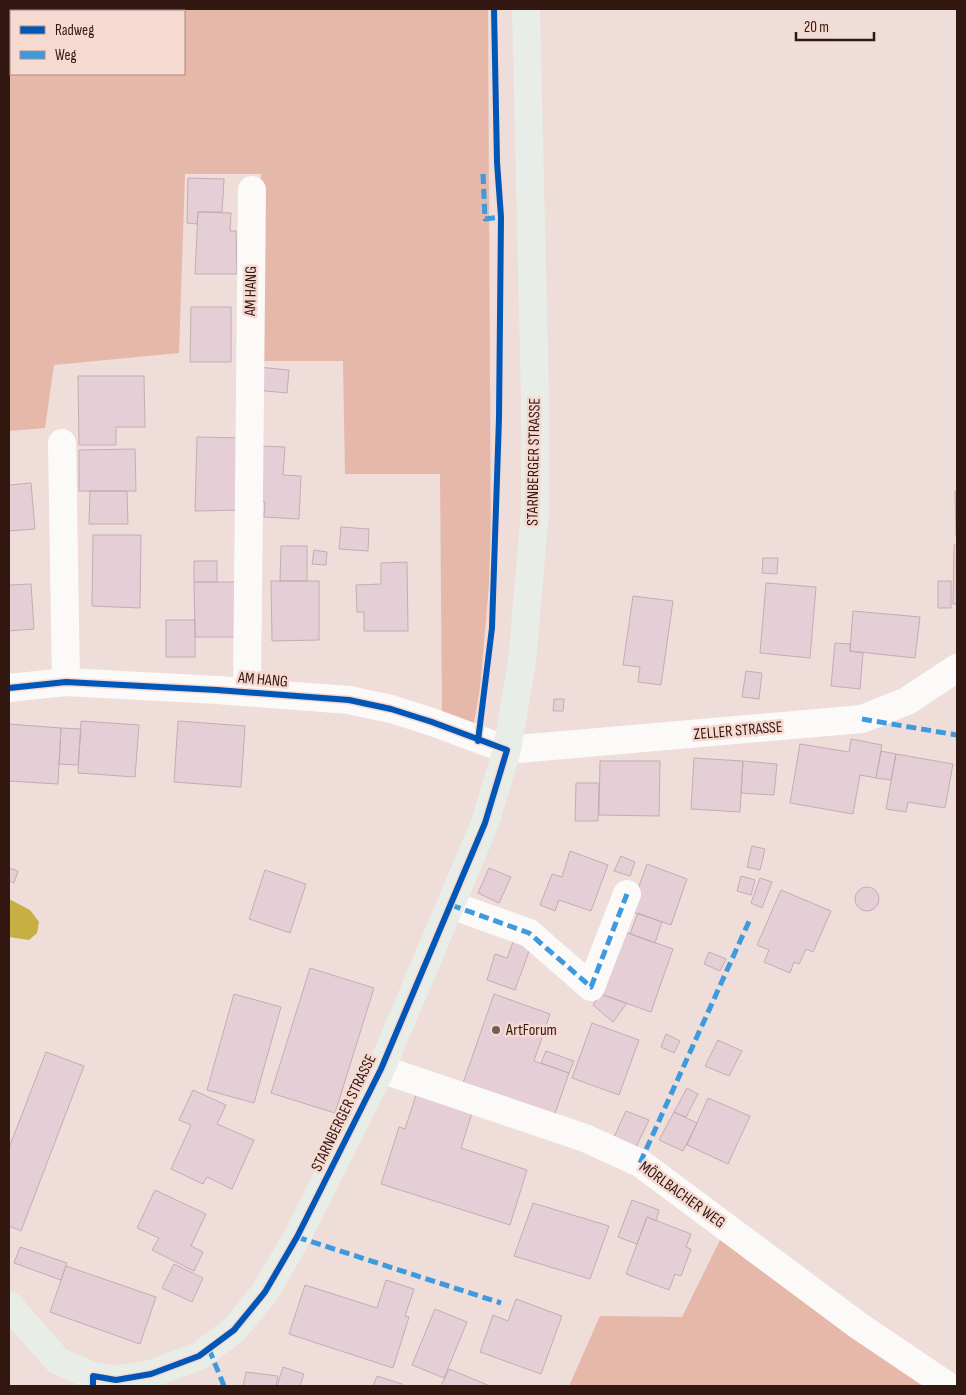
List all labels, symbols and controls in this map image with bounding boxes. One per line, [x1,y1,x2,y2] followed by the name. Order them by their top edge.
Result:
[10,10,185,75] legend
[796,10,874,42] scale bar
[804,18,829,37] text: 20 m
[55,21,94,40] text: Radweg
[55,46,77,65] text: Weg
[241,266,261,317] street label: AM HANG
[523,398,545,526] street label: STARNBERGER STRASSE
[236,668,289,692] street label: AM HANG
[693,718,783,744] street label: ZELLER STRASSE
[505,1021,557,1040] place label: ArtForum
[490,1024,502,1036] marker: ArtForum
[307,1051,381,1175] street label: STARNBERGER STRASSE
[635,1157,729,1233] street label: MÖRLBACHER WEG

